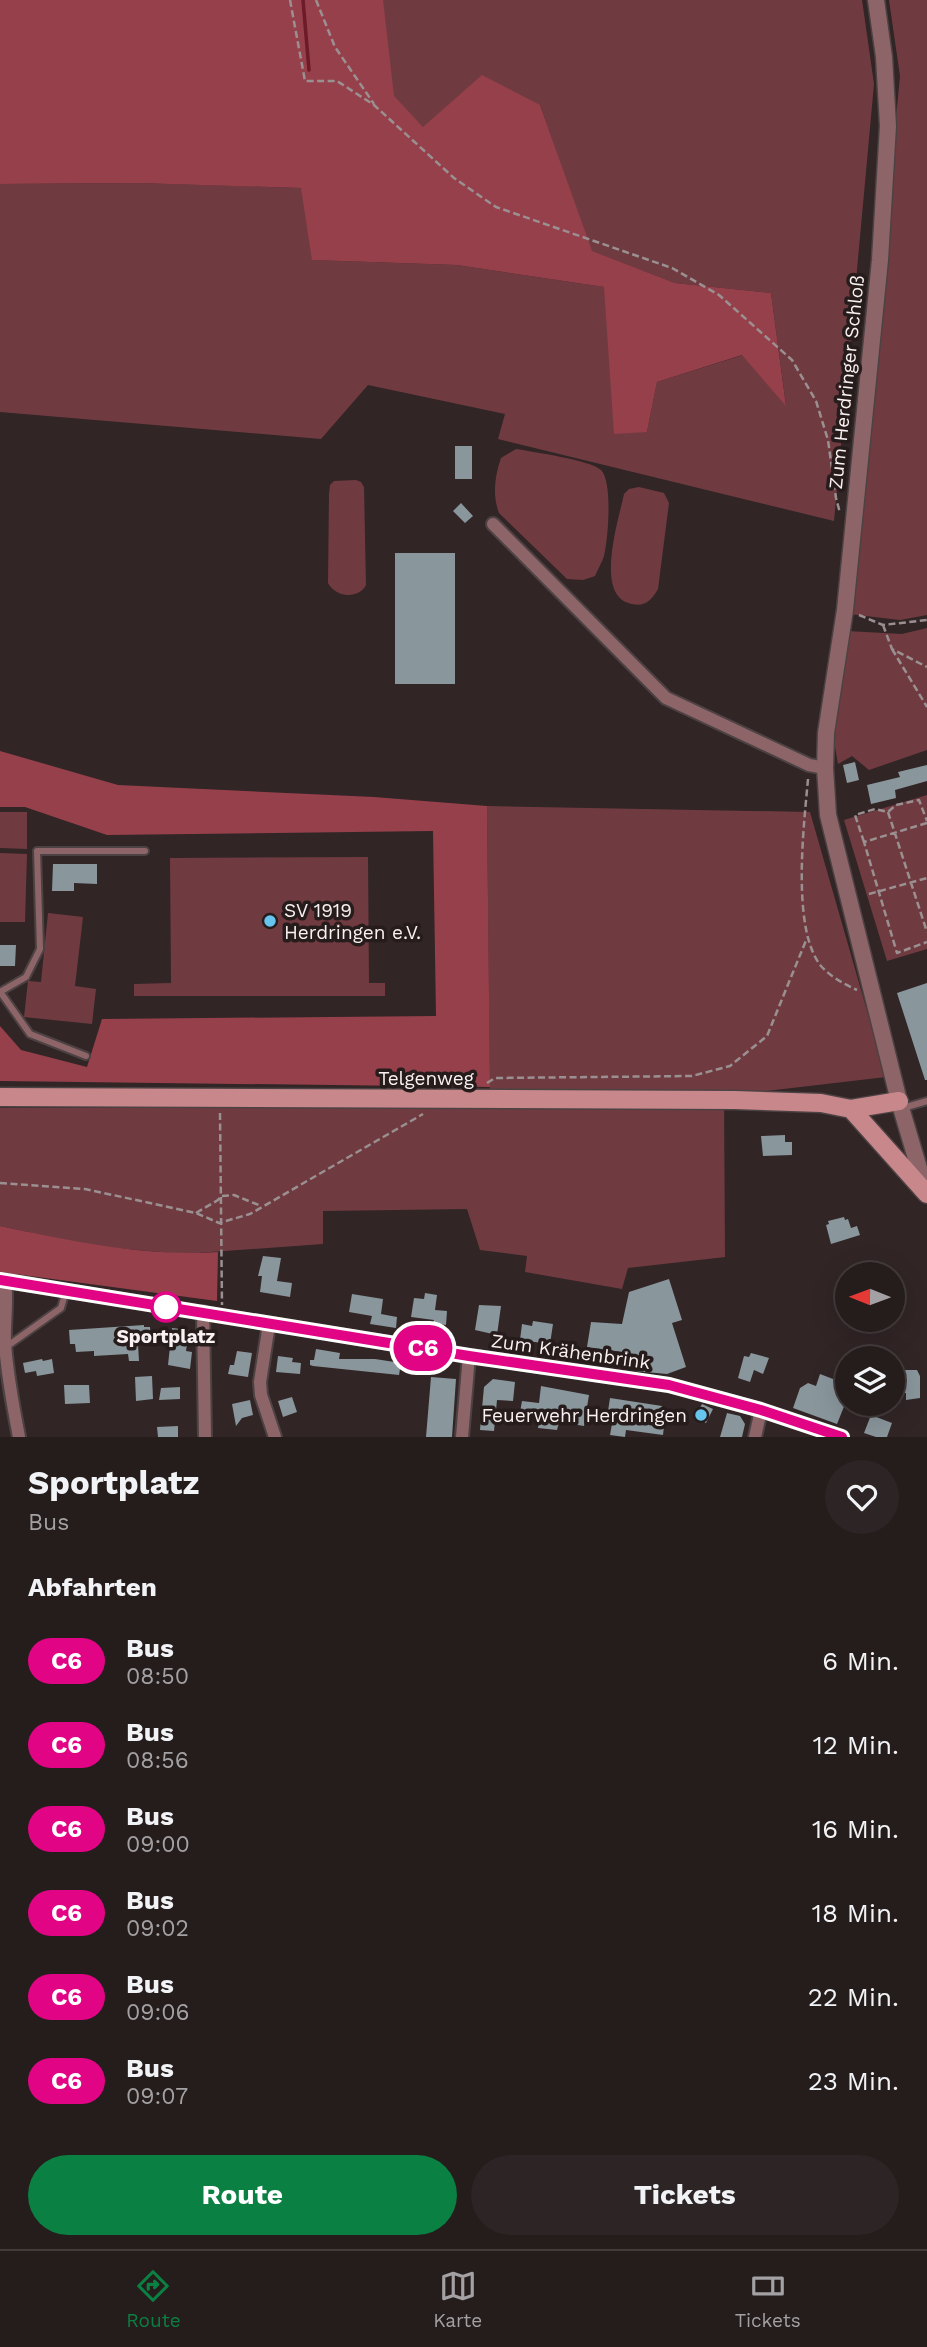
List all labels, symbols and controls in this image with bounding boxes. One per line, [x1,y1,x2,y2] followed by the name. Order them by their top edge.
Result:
[824,274,869,490] street label: Zum Herdringer Schloß
[284,899,421,944] place label: SV 1919 Herdringen e.V.
[262,913,278,929] marker: SV 1919 Herdringen e.V.
[378,1067,475,1090] street label: Telgenweg
[835,1262,905,1332] north arrow
[835,1262,905,1416] map controls
[151,1292,181,1322] marker: Sportplatz
[117,1325,216,1348] place label: Sportplatz
[392,1325,454,1371] line badge: C6
[490,1329,652,1374] street label: Zum Krähenbrink
[407,1334,439,1362] text: C6
[835,1346,905,1416] button: layers
[481,1404,687,1427] place label: Feuerwehr Herdringen
[693,1407,709,1423] marker: Feuerwehr Herdringen
[825,1460,899,1534] button: heart
[28,1463,200,1502] text: Sportplatz
[28,1509,69,1536] text: Bus
[28,1572,157,1602] text: Abfahrten
[126,1633,174,1663] text: Bus
[822,1646,899,1676] text: 6 Min.
[51,1647,82,1675] text: C6
[126,1663,189,1690] text: 08:50
[126,1717,174,1747] text: Bus
[813,1730,899,1760] text: 12 Min.
[51,1731,82,1759] text: C6
[126,1747,189,1774] text: 08:56
[126,1801,174,1831] text: Bus
[812,1814,899,1844] text: 16 Min.
[51,1815,82,1843] text: C6
[126,1831,190,1858] text: 09:00
[126,1885,174,1915] text: Bus
[812,1898,899,1928] text: 18 Min.
[51,1899,82,1927] text: C6
[126,1915,189,1942] text: 09:02
[126,1969,174,1999] text: Bus
[808,1982,899,2012] text: 22 Min.
[51,1983,82,2011] text: C6
[126,1999,190,2026] text: 09:06
[126,2053,174,2083] text: Bus
[808,2066,899,2096] text: 23 Min.
[51,2067,82,2095] text: C6
[126,2083,188,2110] text: 09:07
[28,2155,457,2235] button: Route
[471,2155,899,2235] button: Tickets
[126,2267,181,2332] tab: Route
[433,2267,482,2332] tab: Karte
[735,2267,801,2332] tab: Tickets

